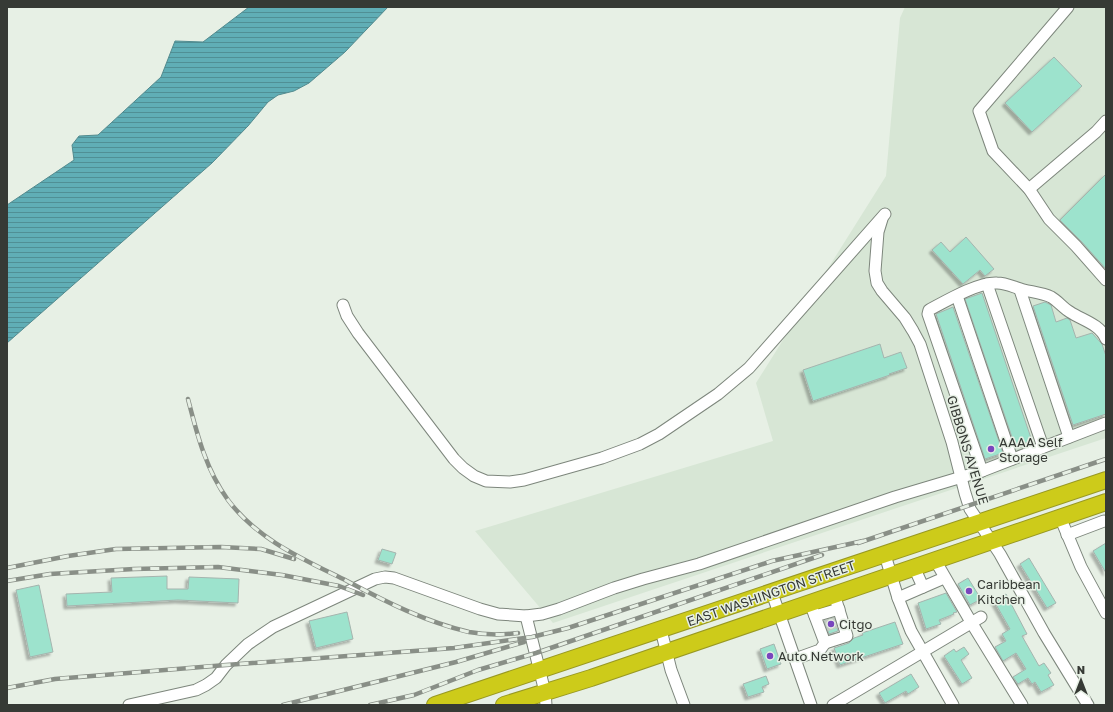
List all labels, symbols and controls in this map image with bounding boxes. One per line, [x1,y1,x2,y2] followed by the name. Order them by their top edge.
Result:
[944,394,992,507] street label: GIBBONS AVENUE
[999,434,1063,465] place label: AAAA Self Storage
[986,444,996,454] marker: AAAA Self Storage
[685,557,857,629] street label: EAST WASHINGTON STREET
[977,576,1041,607] place label: Caribbean Kitchen
[964,586,974,596] marker: Caribbean Kitchen
[839,616,873,632] place label: Citgo
[826,619,836,629] marker: Citgo
[778,648,865,664] place label: Auto Network
[765,651,775,661] marker: Auto Network
[1061,660,1101,700] north arrow
[1077,663,1085,676] text: N

